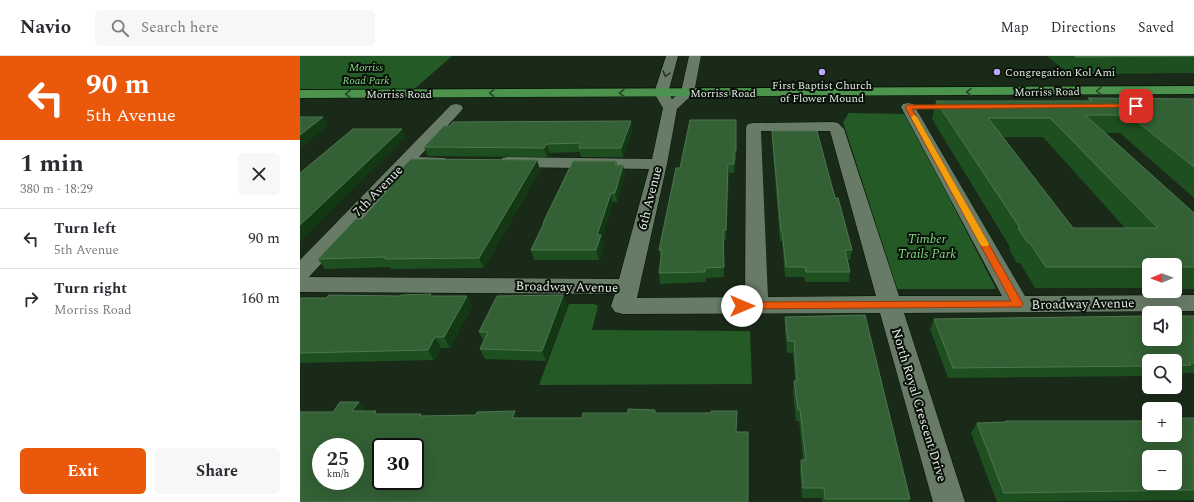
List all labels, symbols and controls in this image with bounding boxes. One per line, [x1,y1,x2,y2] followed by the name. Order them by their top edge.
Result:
[95,10,375,46] search box
[20,13,71,42] text: Navio
[141,16,219,39] text: Search here
[109,17,131,39] icon: search
[1001,17,1029,38] text: Map
[1051,17,1116,38] text: Directions
[1138,17,1174,38] text: Saved
[343,59,389,89] park label: Morriss Road Park
[86,63,150,106] text: 90 m
[1005,64,1115,81] place label: Congregation Kol Ami
[817,67,827,77] marker: First Baptist Church of Flower Mound
[992,67,1002,77] marker: Congregation Kol Ami
[662,71,671,78] one-way arrow
[20,72,72,124] icon: left
[772,77,872,107] place label: First Baptist Church of Flower Mound
[1014,83,1080,101] street label: Morriss Road
[690,85,756,102] street label: Morriss Road
[366,86,432,103] street label: Morriss Road
[1096,87,1102,95] one-way arrow
[966,88,972,96] one-way arrow
[489,89,495,97] one-way arrow
[619,89,625,97] one-way arrow
[1119,89,1153,123] pin
[345,90,351,98] one-way arrow
[1125,95,1147,117] icon: arrive
[86,102,176,129] text: 5th Avenue
[20,146,84,182] text: 1 min
[238,153,280,195] button: close
[348,161,408,221] street label: 7th Avenue
[632,164,668,232] street label: 6th Avenue
[20,179,93,199] text: 380 m · 18:29
[54,217,116,240] text: Turn left
[248,227,280,250] text: 90 m
[20,228,42,250] icon: left
[898,229,956,264] park label: Timber Trails Park
[54,240,119,260] text: 5th Avenue
[1142,258,1182,298] north arrow
[1142,258,1182,490] map controls
[515,276,619,298] street label: Broadway Avenue
[54,277,127,300] text: Turn right
[721,285,763,327] position arrow
[241,287,280,310] text: 160 m
[20,288,42,310] icon: right
[1031,293,1135,315] street label: Broadway Avenue
[54,300,132,320] text: Morriss Road
[1142,306,1182,346] button: sound
[886,326,952,484] street label: North Royal Crescent Drive
[1142,354,1182,394] button: search
[1142,402,1182,442] button: +
[372,438,424,490] speed limit sign: 30
[327,444,349,474] text: 25
[20,448,146,494] button: Exit
[154,448,280,494] button: Share
[1142,450,1182,490] button: −
[327,466,349,482] text: km/h

